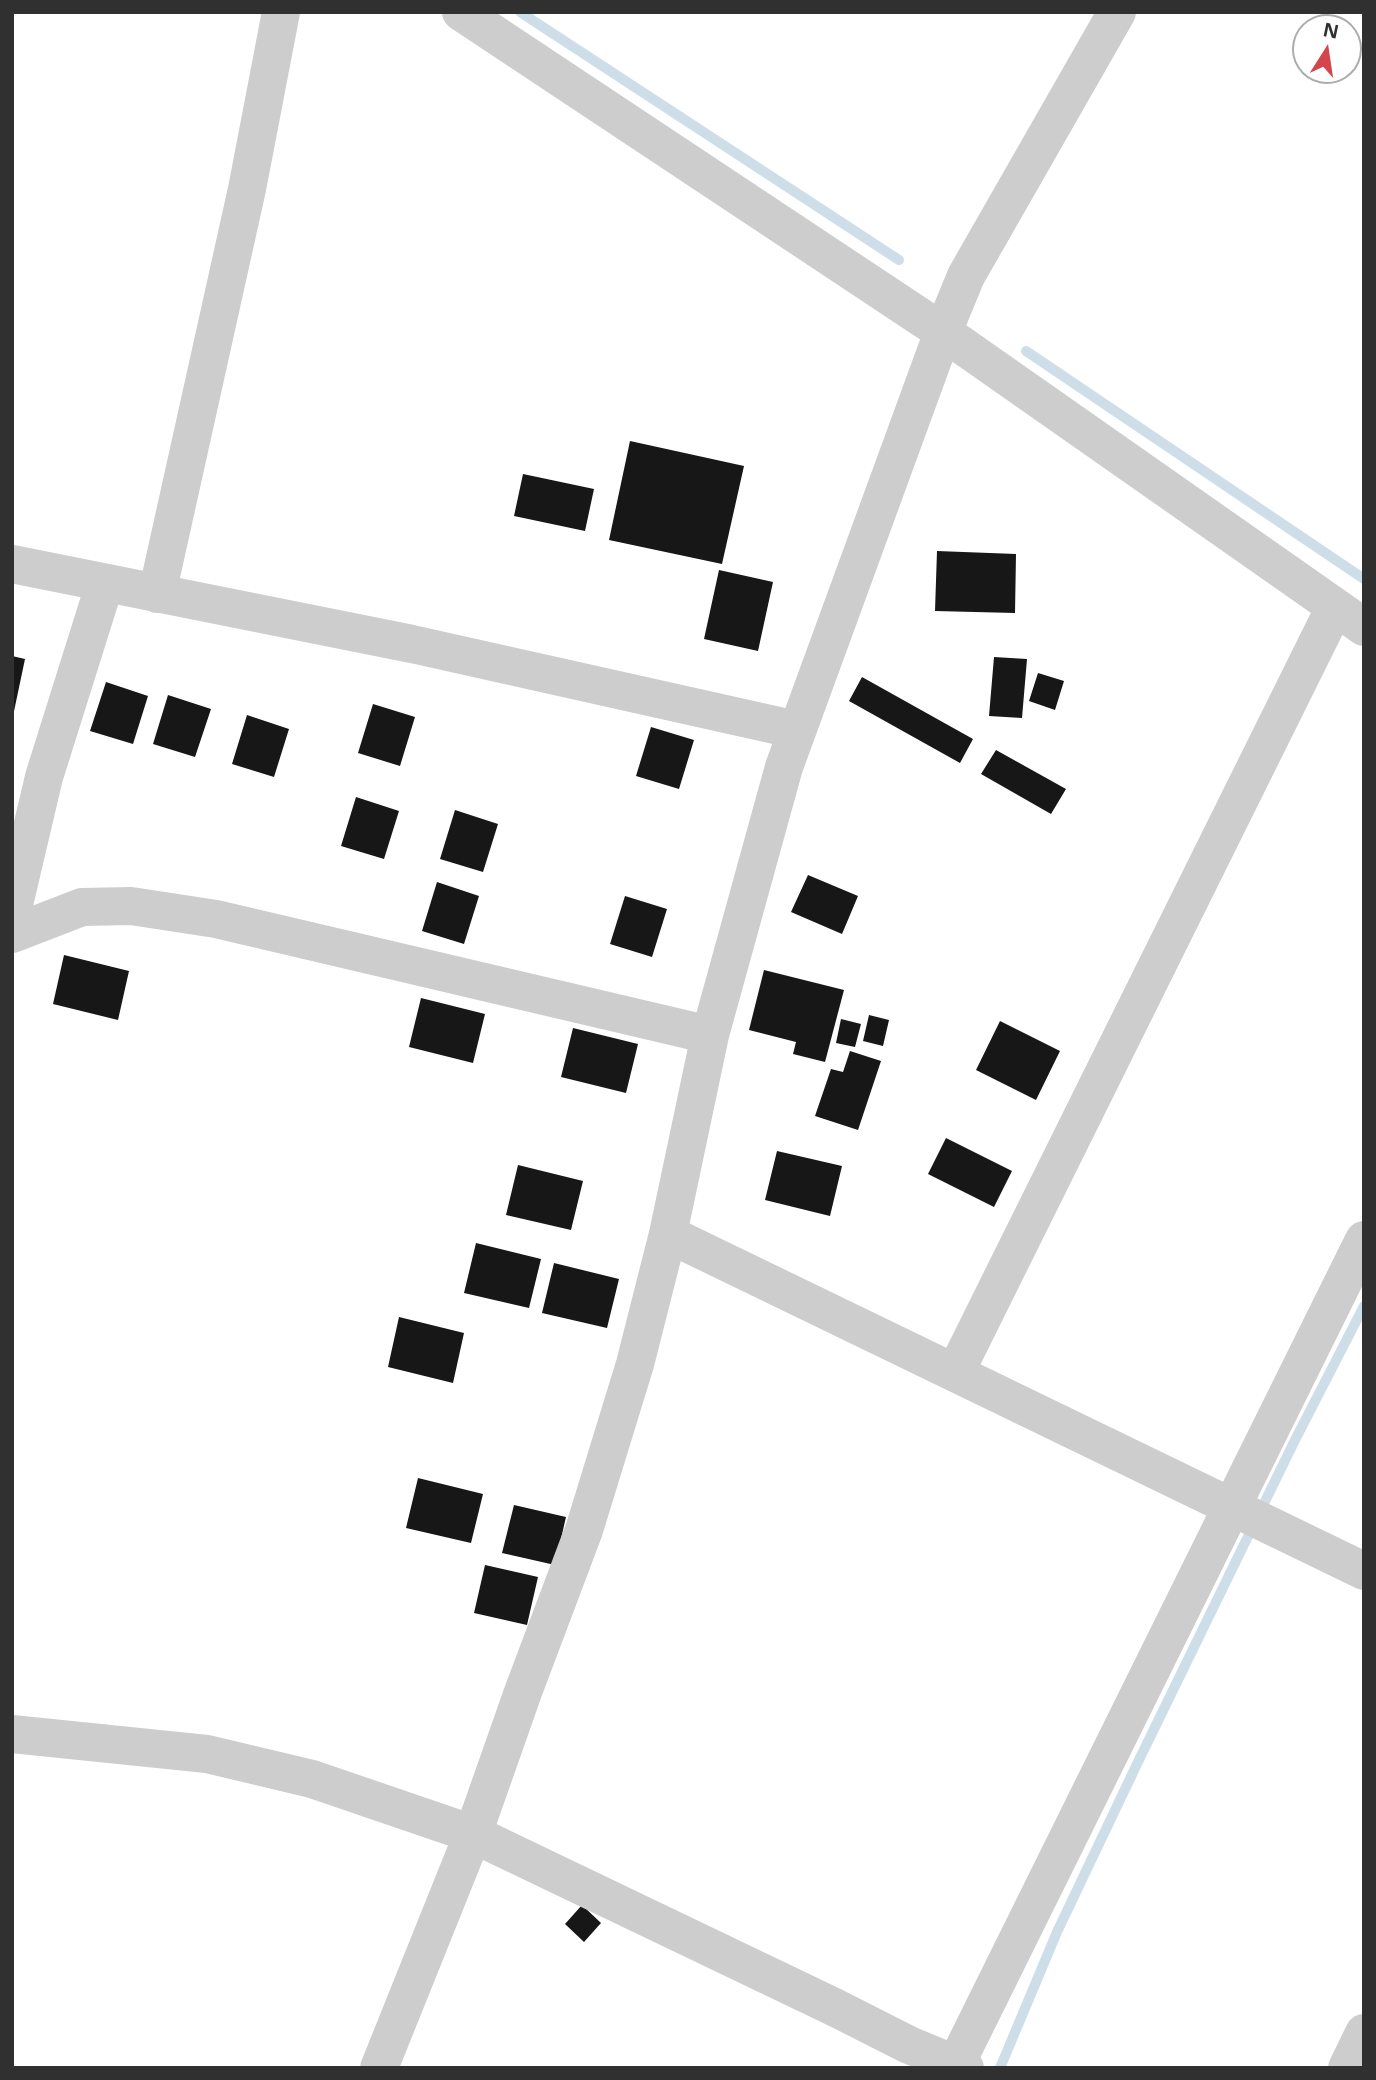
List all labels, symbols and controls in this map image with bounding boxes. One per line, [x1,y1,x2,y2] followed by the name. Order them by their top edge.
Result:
[1292,14,1362,84] north arrow
[1321,16,1341,45] text: N

